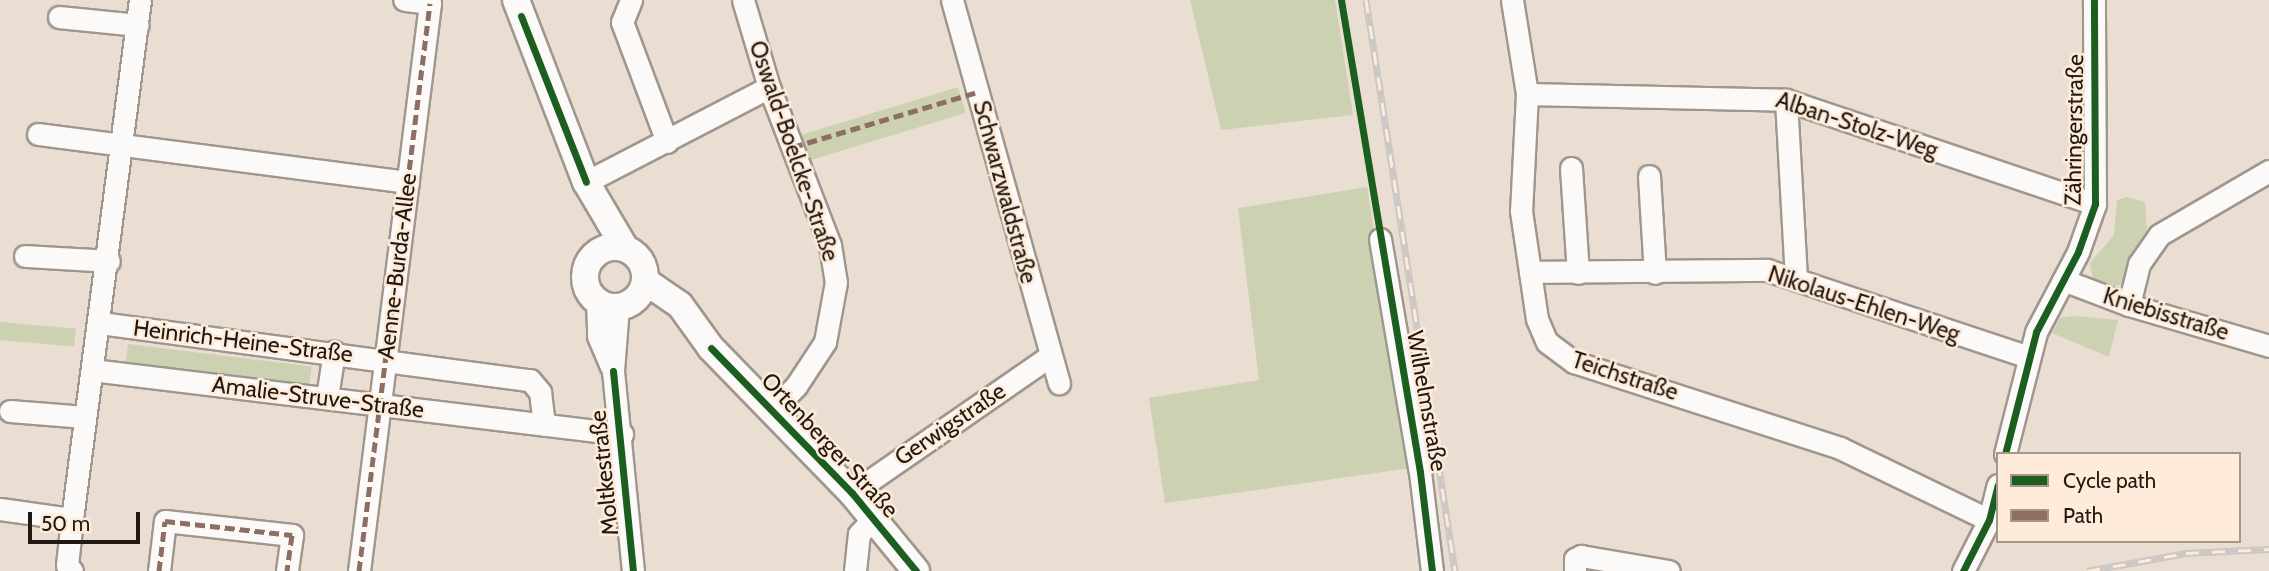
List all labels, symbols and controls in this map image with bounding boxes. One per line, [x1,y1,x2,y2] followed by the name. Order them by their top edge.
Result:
[743,37,845,265] street label: Oswald-Boelcke-Straße
[2059,54,2089,206] street label: Zähringerstraße
[1773,86,1941,164] street label: Alban-Stolz-Weg
[967,98,1043,286] street label: Schwarzwaldstraße
[372,171,422,361] street label: Aenne-Burda-Allee
[1765,260,1963,348] street label: Nikolaus-Ehlen-Weg
[2100,282,2232,346] street label: Kniebisstraße
[132,314,354,368] street label: Heinrich-Heine-Straße
[1401,329,1453,473] street label: Wilhelmstraße
[1568,346,1682,406] street label: Teichstraße
[756,367,904,523] street label: Ortenberger Straße
[210,370,426,424] street label: Amalie-Struve-Straße
[889,377,1011,471] street label: Gerwigstraße
[584,409,624,537] street label: Moltkestraße
[1996,452,2241,543] legend
[2063,468,2156,493] text: Cycle path
[32,498,144,542] scale bar
[2063,503,2103,528] text: Path
[41,511,90,536] text: 50 m

